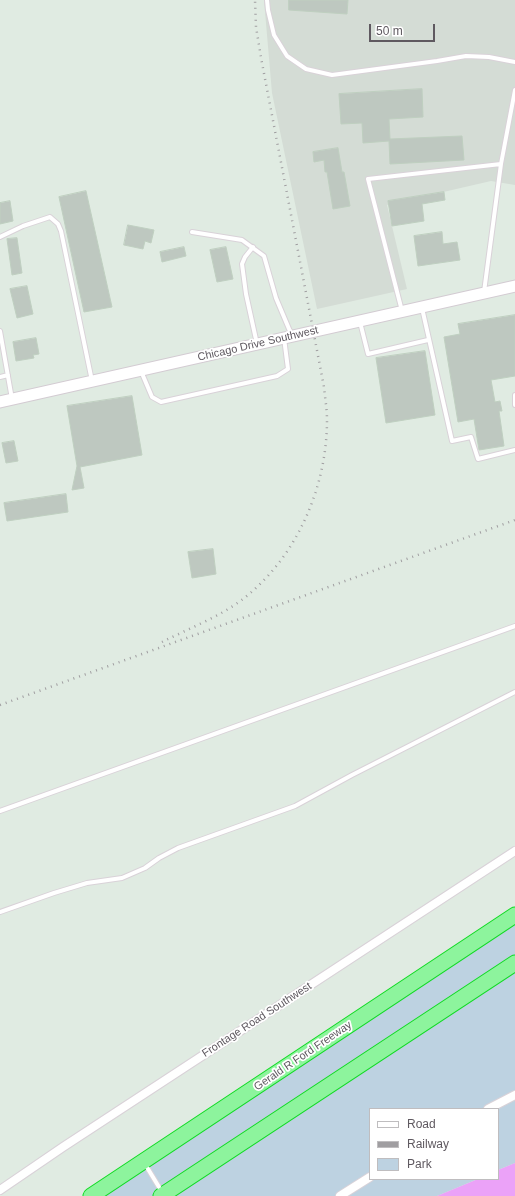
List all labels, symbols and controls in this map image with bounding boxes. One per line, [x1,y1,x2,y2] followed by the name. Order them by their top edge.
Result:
[371,16,437,42] scale bar
[376,24,403,38] text: 50 m
[196,324,320,364] street label: Chicago Drive Southwest
[200,980,314,1060] street label: Frontage Road Southwest
[252,1018,354,1094] street label: Gerald R Ford Freeway
[369,1108,499,1180] legend
[407,1117,436,1131] text: Road
[407,1137,449,1151] text: Railway
[407,1157,432,1171] text: Park

